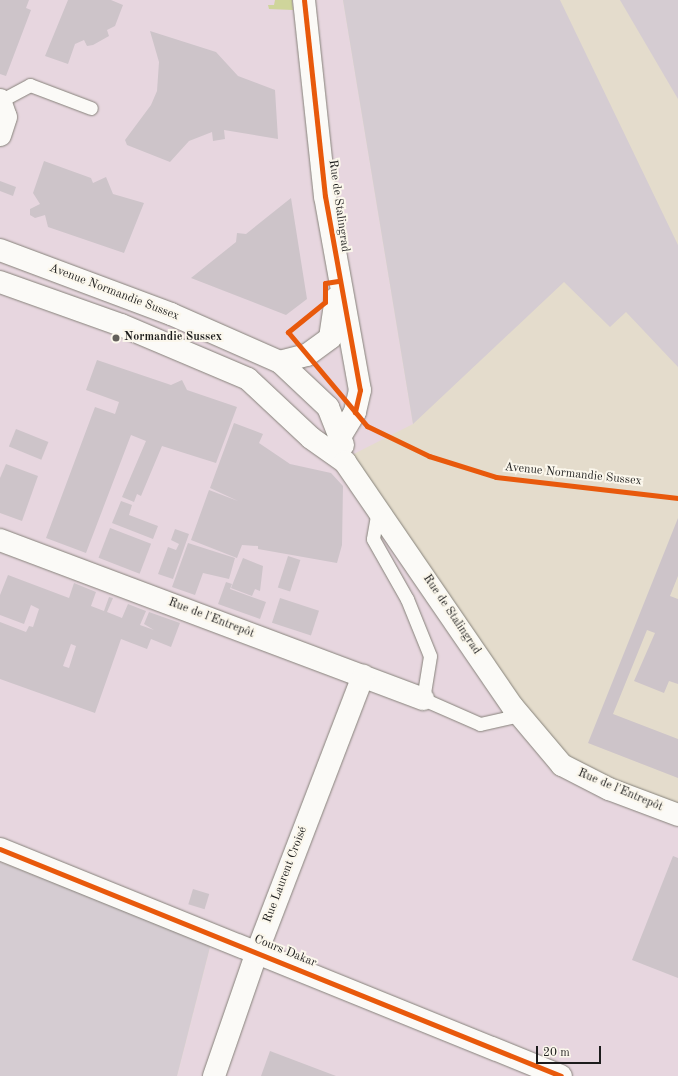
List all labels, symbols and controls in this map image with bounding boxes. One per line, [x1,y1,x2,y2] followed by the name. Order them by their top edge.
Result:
[324,159,352,253] street label: Rue de Stalingrad
[47,262,181,324] street label: Avenue Normandie Sussex
[124,331,222,345] place label: Normandie Sussex
[111,333,121,343] marker: Normandie Sussex
[504,461,642,489] street label: Avenue Normandie Sussex
[419,572,483,658] street label: Rue de Stalingrad
[166,596,256,642] street label: Rue de l'Entrepôt
[575,767,665,815] street label: Rue de l'Entrepôt
[261,825,311,925] street label: Rue Laurent Croisé
[252,933,318,971] street label: Cours Dakar
[538,1038,603,1064] scale bar
[543,1047,570,1059] text: 20 m

